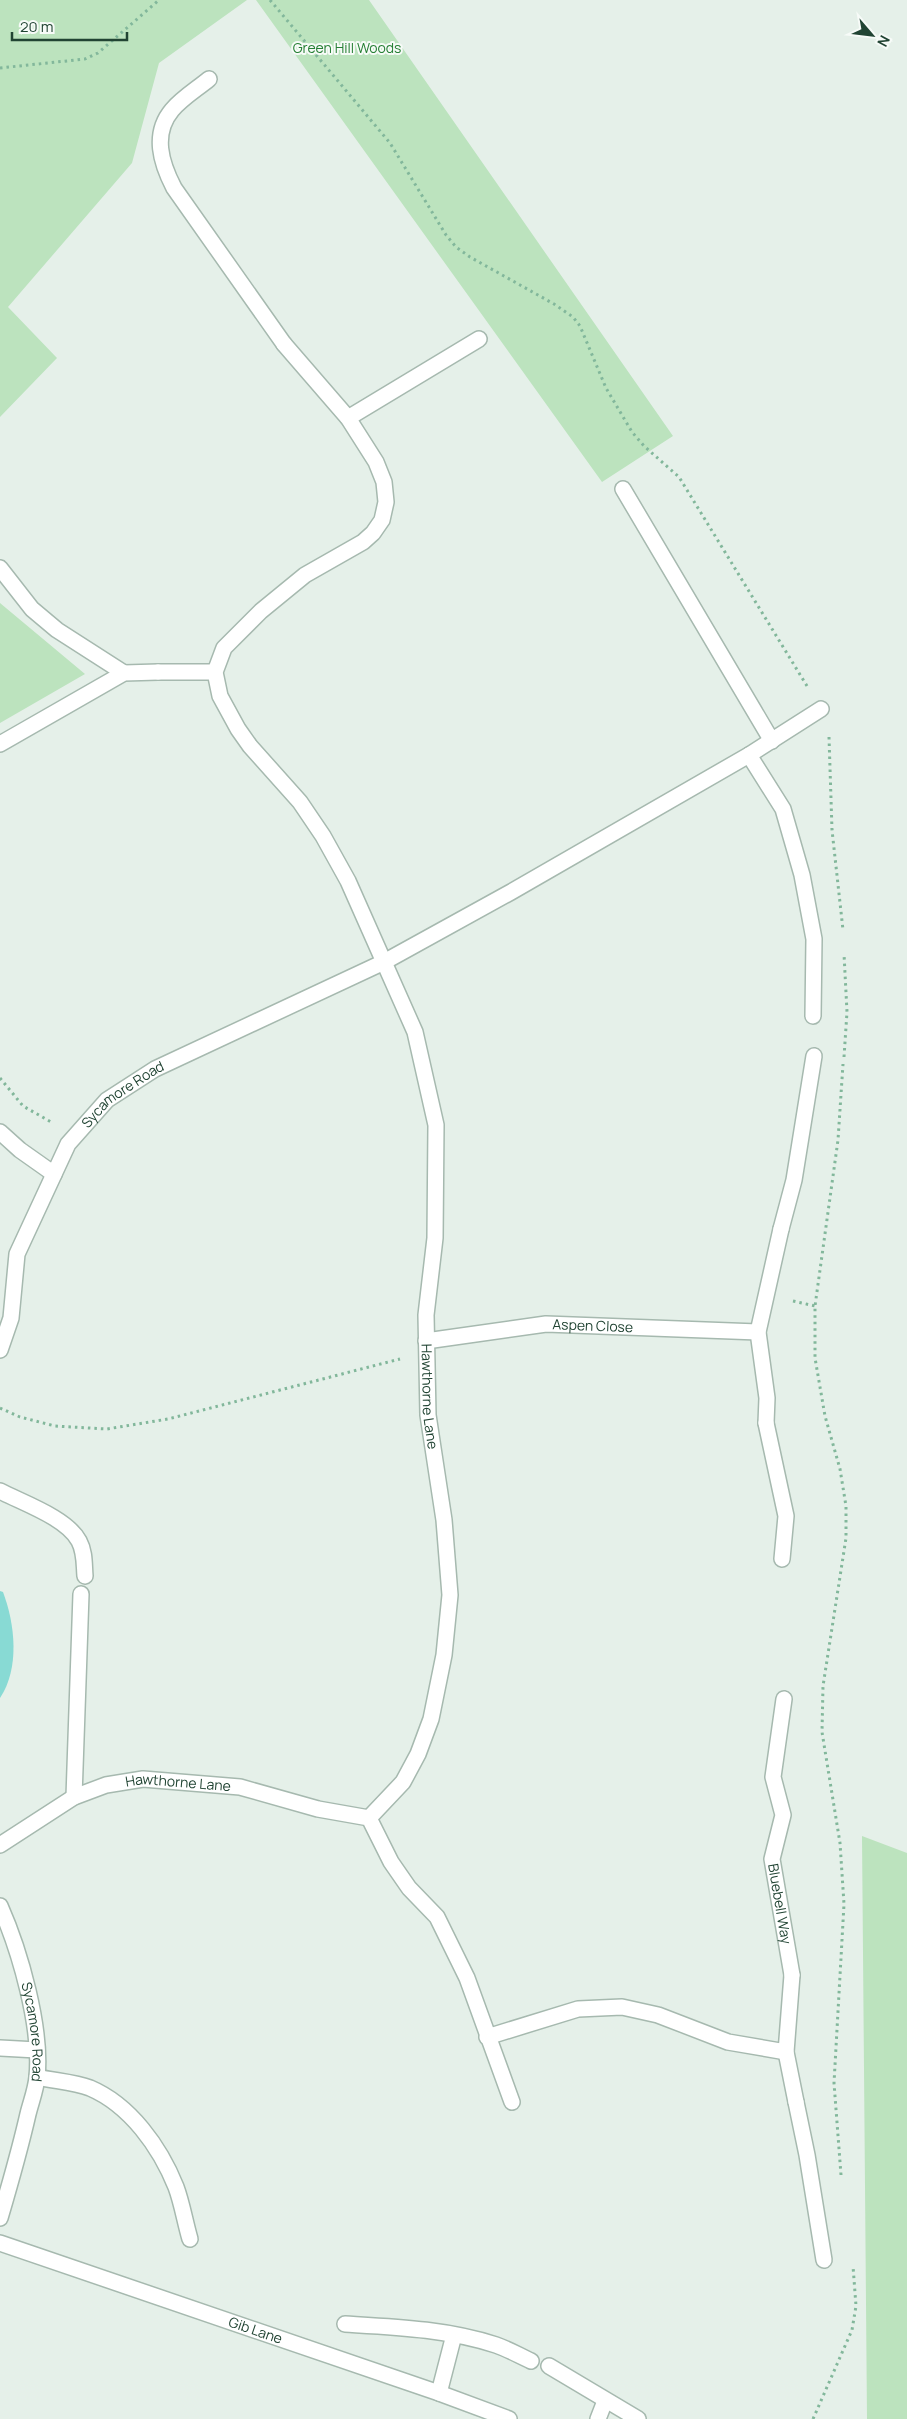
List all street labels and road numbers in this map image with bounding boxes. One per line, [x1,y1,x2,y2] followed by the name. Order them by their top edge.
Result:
[77,1056,167,1132] street label: Sycamore Road
[552,1314,633,1336] street label: Aspen Close
[418,1343,443,1450] street label: Hawthorne Lane
[124,1769,232,1795] street label: Hawthorne Lane
[764,1862,797,1946] street label: Bluebell Way
[17,1980,48,2083] street label: Sycamore Road
[226,2312,285,2348] street label: Gib Lane

